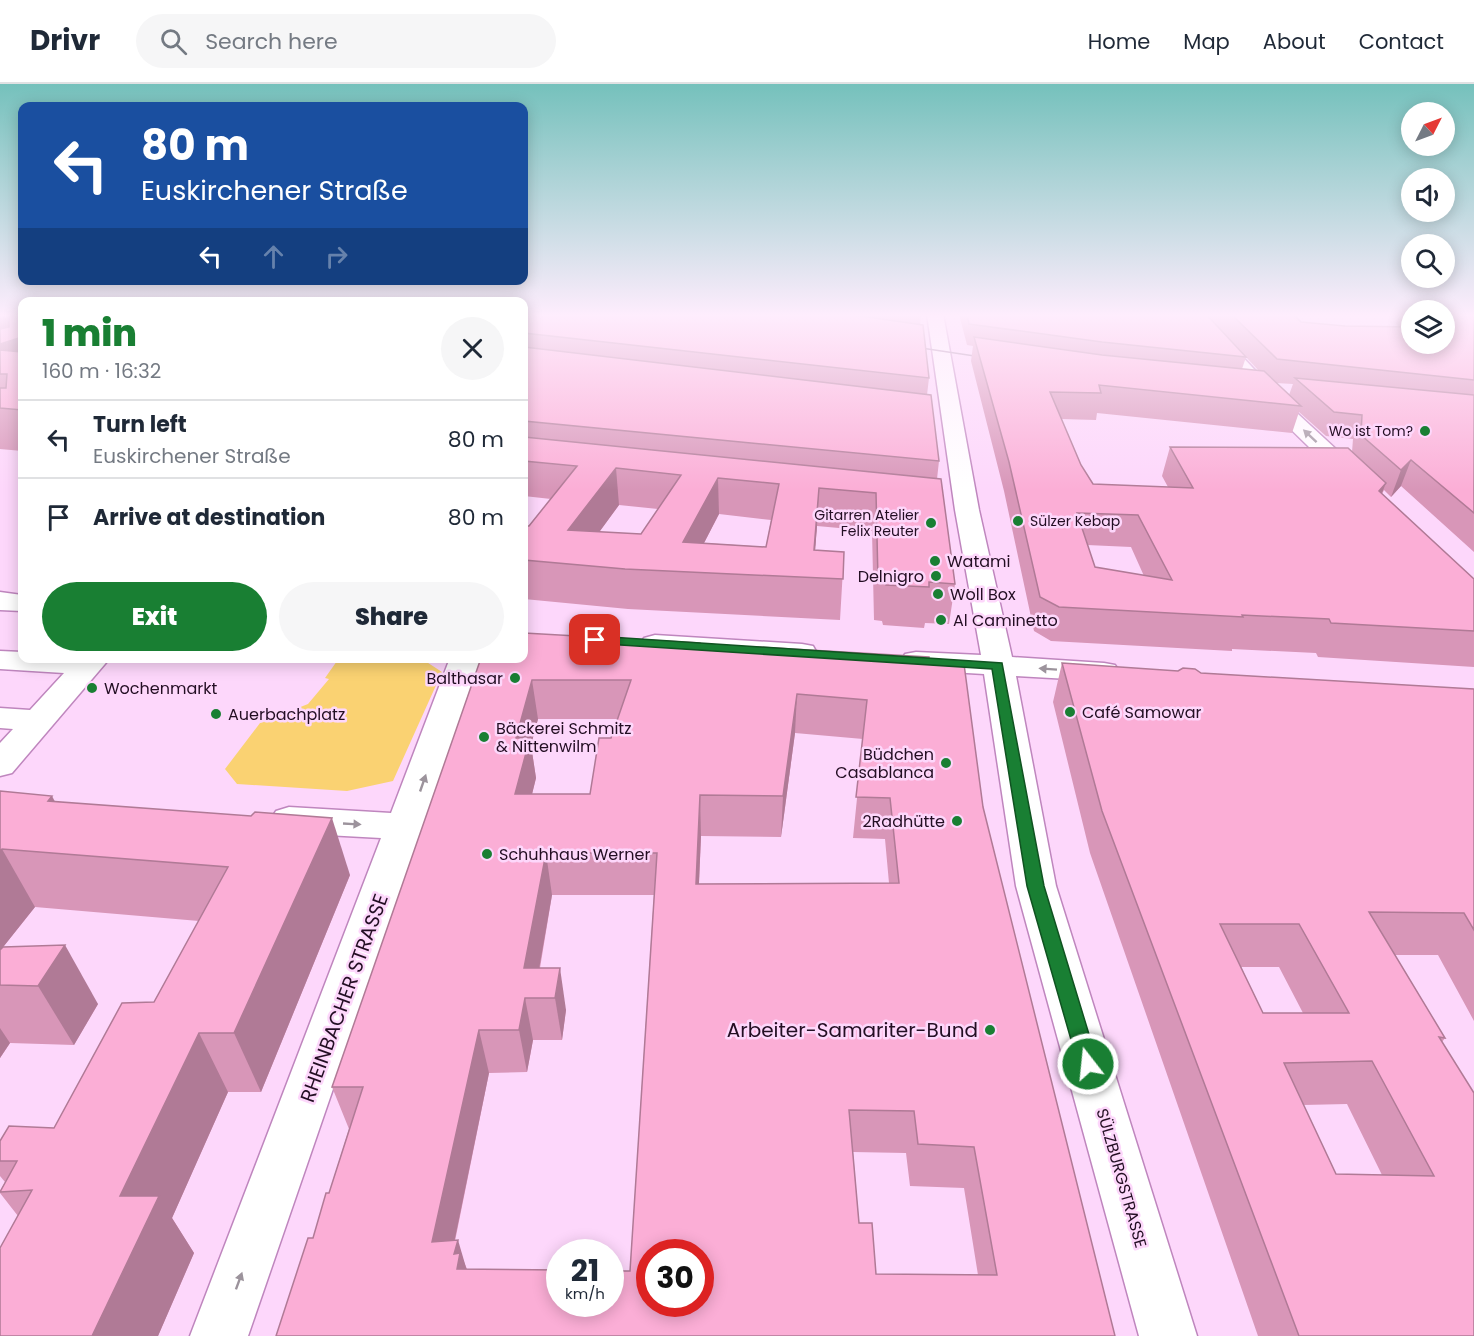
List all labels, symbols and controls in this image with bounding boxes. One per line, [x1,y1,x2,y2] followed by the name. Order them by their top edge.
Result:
[136,14,556,68] search box
[30,21,100,60] text: Drivr
[157,25,190,58] icon: search
[205,26,338,57] text: Search here
[1088,27,1150,56] text: Home
[1183,27,1230,56] text: Map
[1263,27,1326,56] text: About
[1359,27,1444,56] text: Contact
[1401,102,1455,156] north arrow
[1401,102,1455,354] map controls
[141,116,249,175] text: 80 m
[42,126,120,204] icon: left
[1401,168,1455,222] button: sound
[141,172,408,209] text: Euskirchener Straße
[1401,234,1455,288] button: search
[194,240,227,273] icon: left
[257,240,290,273] icon: ahead
[320,240,353,273] icon: right
[1401,300,1455,354] button: layers
[42,308,137,359] text: 1 min
[441,317,504,380] button: close
[42,357,161,385] text: 160 m · 16:32
[93,409,187,440] text: Turn left
[1329,421,1413,441] place label: Wo ist Tom?
[42,423,75,456] icon: left
[448,424,504,455] text: 80 m
[1418,424,1432,438] marker: Wo ist Tom?
[1303,430,1318,443] one-way arrow
[93,442,291,470] text: Euskirchener Straße
[42,501,75,534] icon: arrive
[93,502,325,533] text: Arrive at destination
[448,502,504,533] text: 80 m
[814,505,919,541] place label: Gitarren Atelier Felix Reuter
[1030,511,1120,531] place label: Sülzer Kebap
[1011,514,1025,528] marker: Sülzer Kebap
[924,516,938,530] marker: Gitarren Atelier Felix Reuter
[947,550,1011,573] place label: Watami
[928,554,942,568] marker: Watami
[858,565,924,588] place label: Delnigro
[929,569,943,583] marker: Delnigro
[42,582,267,651] button: Exit
[279,582,504,651] button: Share
[950,583,1016,606] place label: Woll Box
[931,587,945,601] marker: Woll Box
[953,609,1058,632] place label: Al Caminetto
[934,613,948,627] marker: Al Caminetto
[569,614,620,665] pin
[578,623,611,656] icon: arrive
[1039,664,1058,674] one-way arrow
[426,667,503,690] place label: Balthasar
[508,671,522,685] marker: Balthasar
[104,677,217,700] place label: Wochenmarkt
[85,681,99,695] marker: Wochenmarkt
[1082,701,1201,724] place label: Café Samowar
[228,703,345,726] place label: Auerbachplatz
[1063,705,1077,719] marker: Café Samowar
[209,707,223,721] marker: Auerbachplatz
[496,717,631,758] place label: Bäckerei Schmitz & Nittenwilm
[477,730,491,744] marker: Bäckerei Schmitz & Nittenwilm
[835,743,934,784] place label: Büdchen Casablanca
[939,756,953,770] marker: Büdchen Casablanca
[418,774,428,792] one-way arrow
[862,810,945,833] place label: 2Radhütte
[950,814,964,828] marker: 2Radhütte
[342,819,361,828] one-way arrow
[499,843,650,866] place label: Schuhhaus Werner
[480,847,494,861] marker: Schuhhaus Werner
[293,890,395,1106] street label: RHEINBACHER STRASSE
[727,1016,978,1044] place label: Arbeiter-Samariter-Bund
[983,1023,997,1037] marker: Arbeiter-Samariter-Bund
[1056,1032,1120,1096] position arrow
[1091,1106,1152,1251] street label: SÜLZBURGSTRASSE
[636,1239,714,1317] speed limit sign: 30
[571,1249,599,1292] text: 21
[235,1272,245,1290] one-way arrow
[565,1283,605,1304] text: km/h

